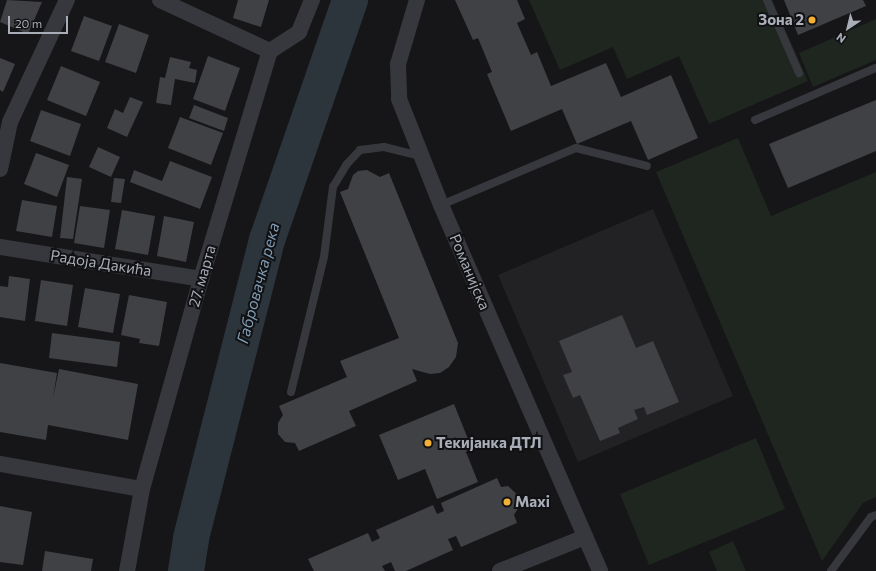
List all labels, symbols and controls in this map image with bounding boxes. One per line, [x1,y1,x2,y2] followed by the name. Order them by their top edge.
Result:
[10,8,70,34] scale bar
[828,8,868,48] north arrow
[758,11,804,29] place label: Зона 2
[807,15,817,25] marker: Зона 2
[15,16,42,30] text: 20 m
[834,31,848,46] text: N
[233,220,283,346] water label: Габровачка река
[446,231,494,313] street label: Романијска
[185,243,219,309] street label: 27. марта
[49,246,153,280] street label: Радоја Дакића
[436,434,542,452] place label: Текијанка ДТЛ
[423,438,433,448] marker: Текијанка ДТЛ
[515,493,550,511] place label: Maxi
[502,497,512,507] marker: Maxi

